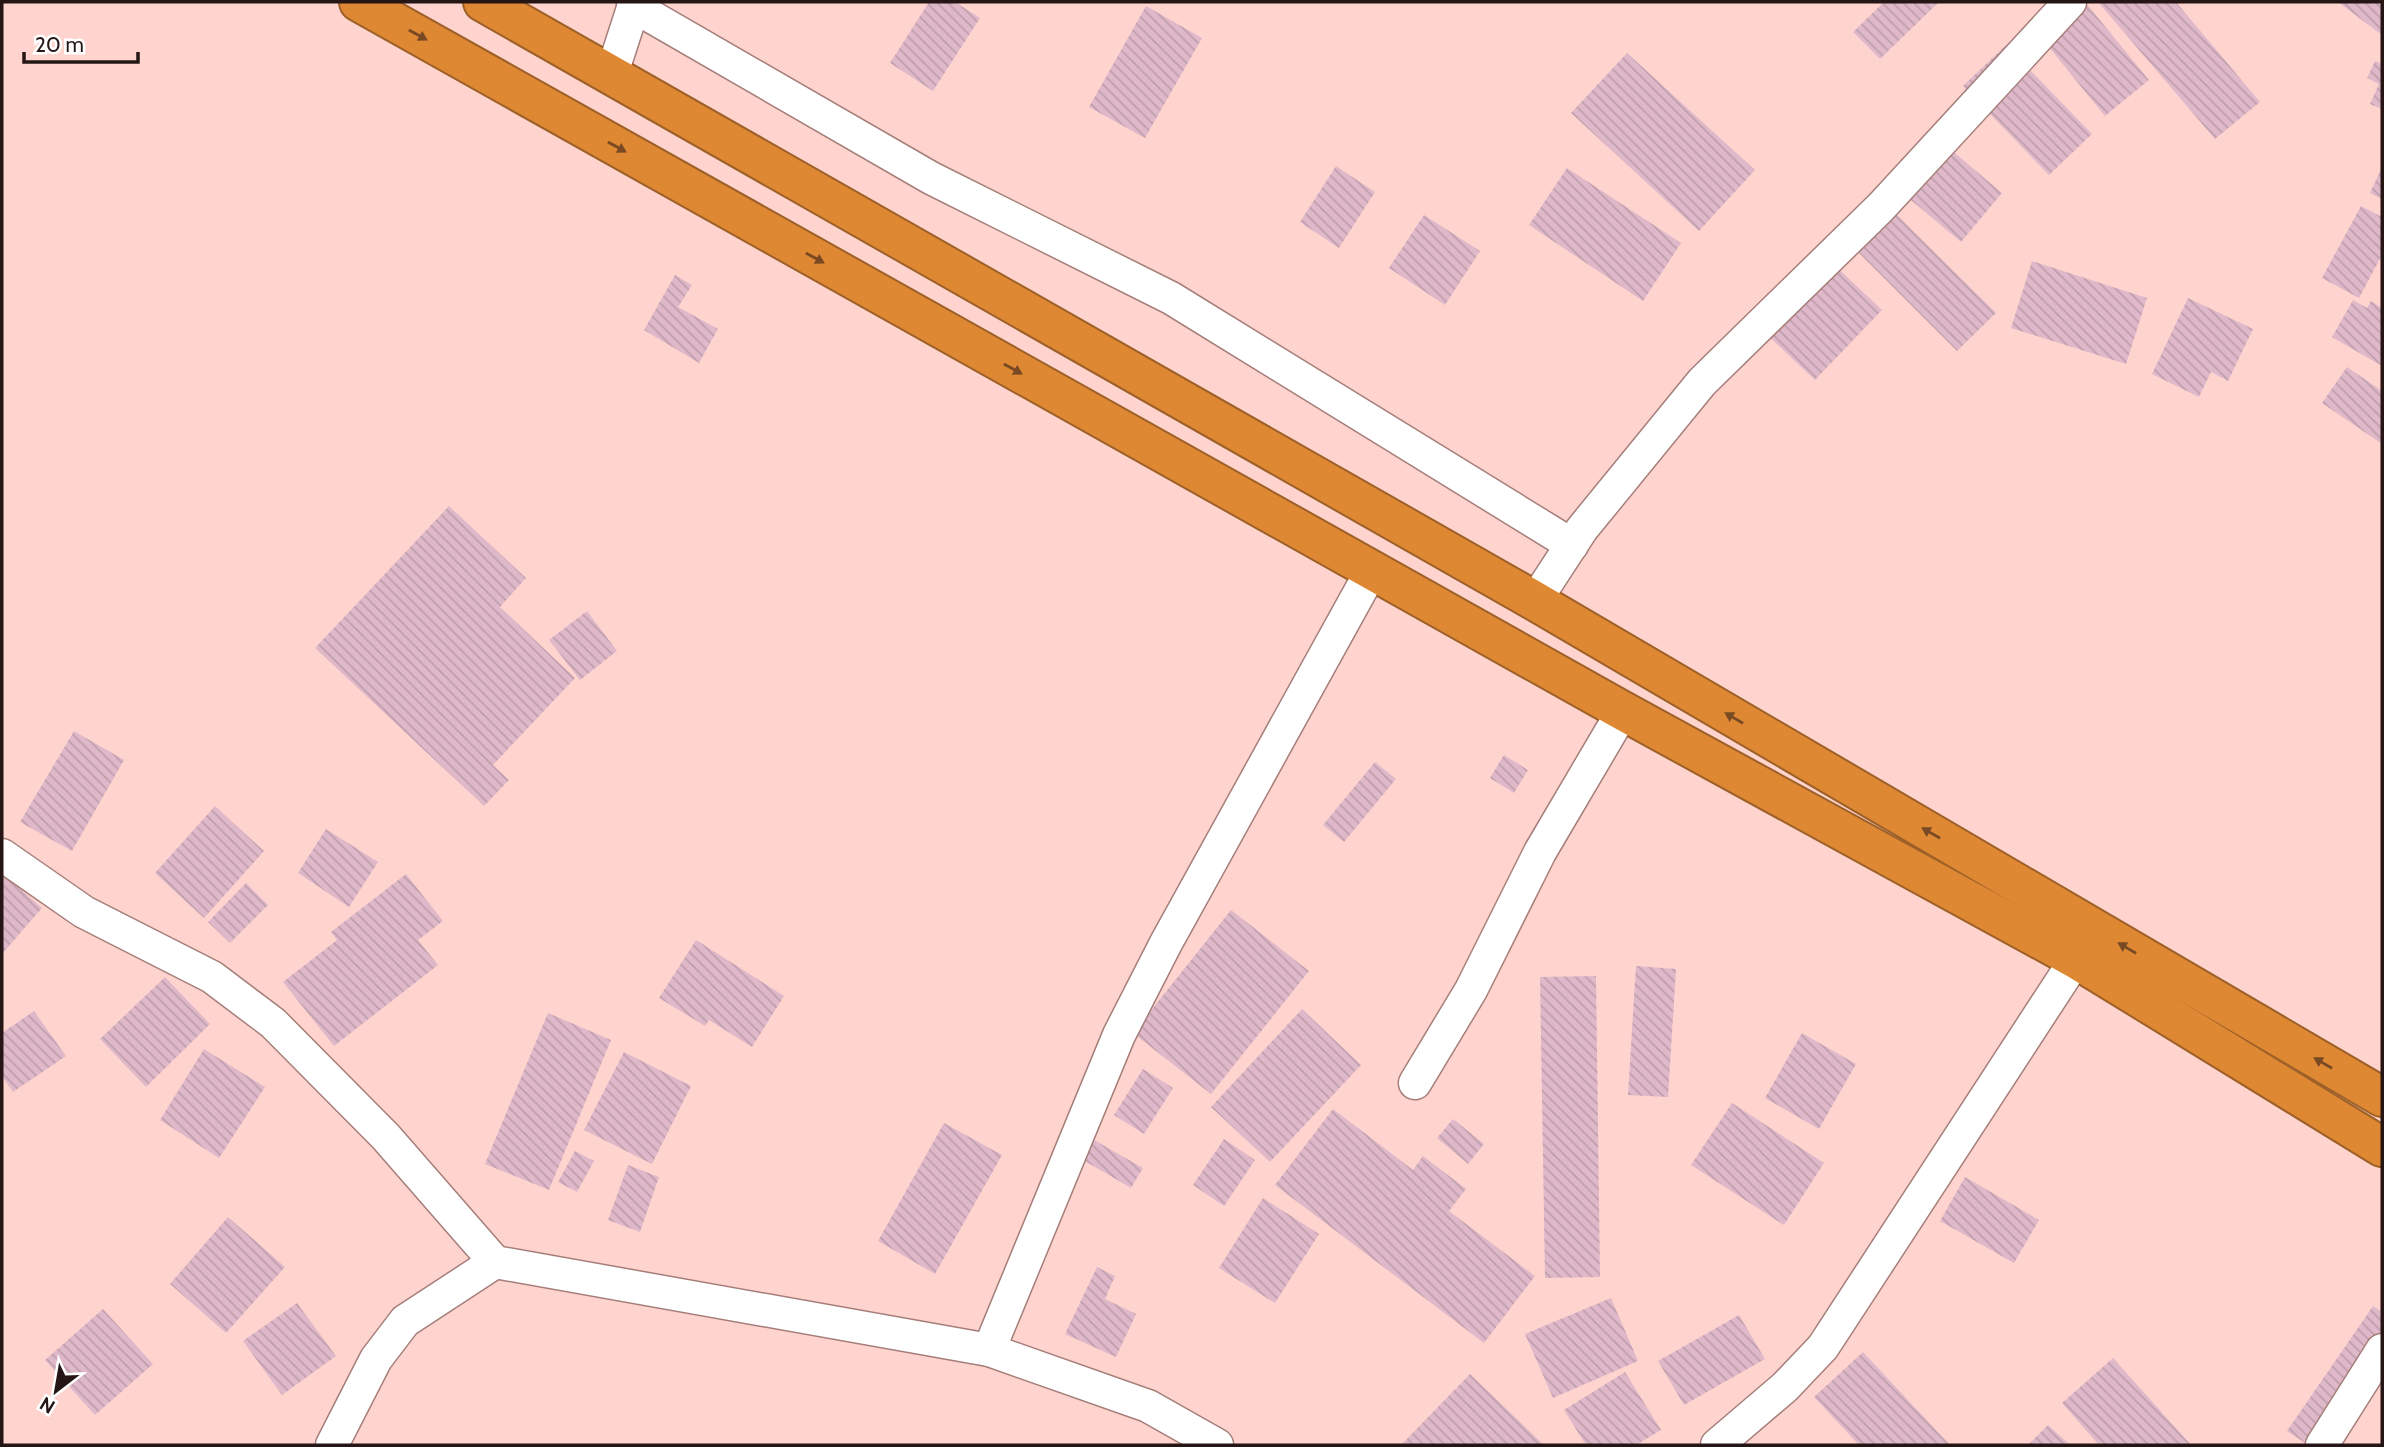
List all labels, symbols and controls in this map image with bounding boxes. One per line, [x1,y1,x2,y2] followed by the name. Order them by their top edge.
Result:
[24,21,138,65] scale bar
[409,29,428,41] one-way arrow
[35,32,84,57] text: 20 m
[607,141,626,153] one-way arrow
[805,252,825,264] one-way arrow
[1004,363,1023,375] one-way arrow
[1725,712,1744,724] one-way arrow
[1921,827,1940,839] one-way arrow
[2117,942,2137,954] one-way arrow
[2314,1057,2333,1069] one-way arrow
[21,1356,91,1426] north arrow
[36,1392,59,1418] text: N

